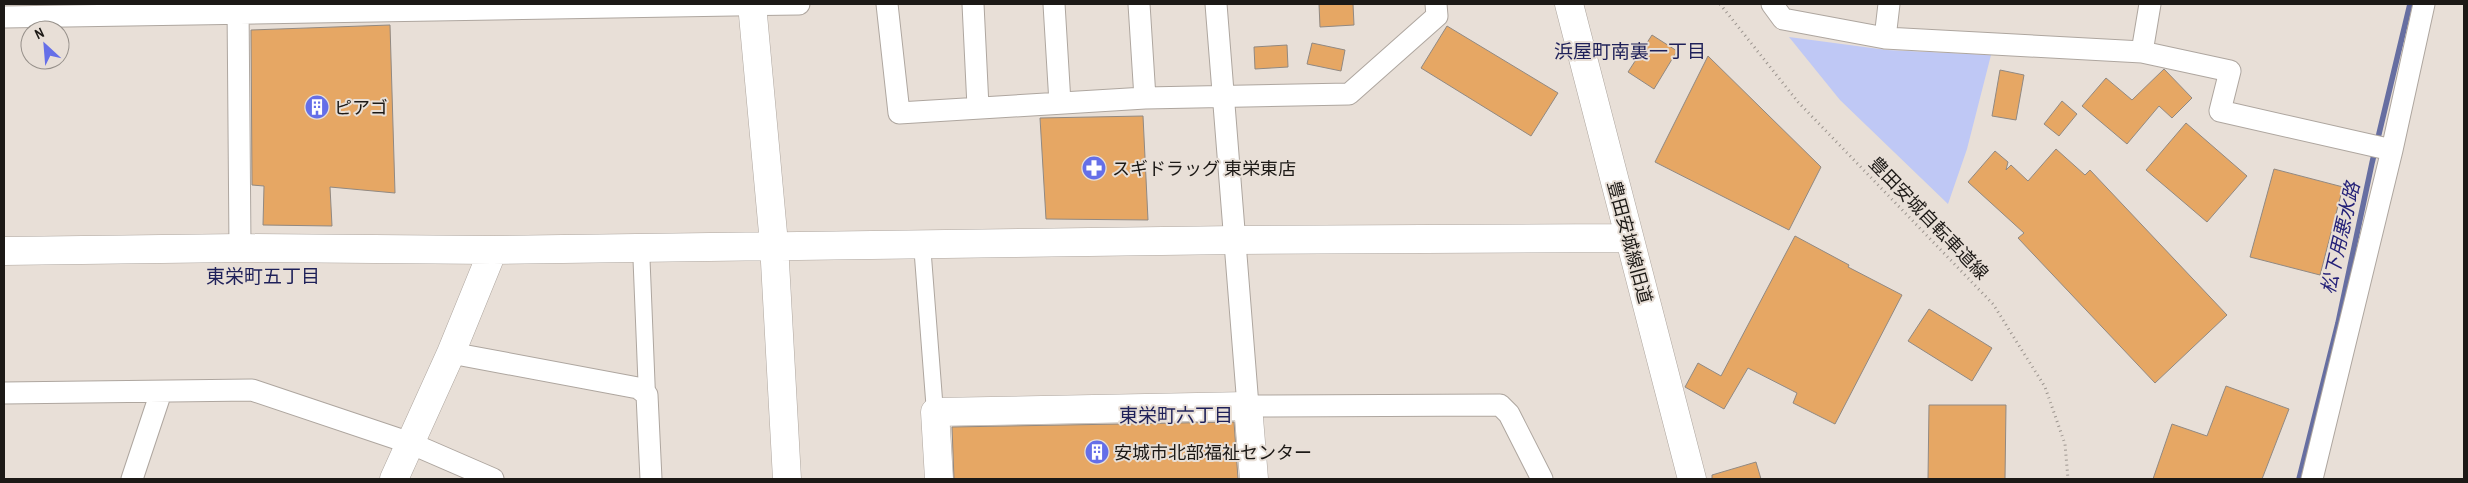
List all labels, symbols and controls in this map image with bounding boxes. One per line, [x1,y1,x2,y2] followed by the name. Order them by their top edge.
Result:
[20,20,70,70] north arrow
[32,23,47,43] text: N
[1554,38,1706,64] district label: 浜屋町南裏一丁目
[304,94,330,120] building icon: ピアゴ
[334,95,388,120] place label: ピアゴ
[1864,151,1994,285] street label: 豊田安城自転車道線
[1081,155,1107,181] pharmacy icon: スギドラッグ 東栄東店
[1112,156,1296,181] place label: スギドラッグ 東栄東店
[1602,178,1658,306] street label: 豊田安城線旧道
[2315,178,2366,296] water label: 松下用悪水路
[206,263,320,289] district label: 東栄町五丁目
[1119,402,1233,428] district label: 東栄町六丁目
[1084,439,1110,465] building icon: 安城市北部福祉センター
[1114,440,1312,465] place label: 安城市北部福祉センター

